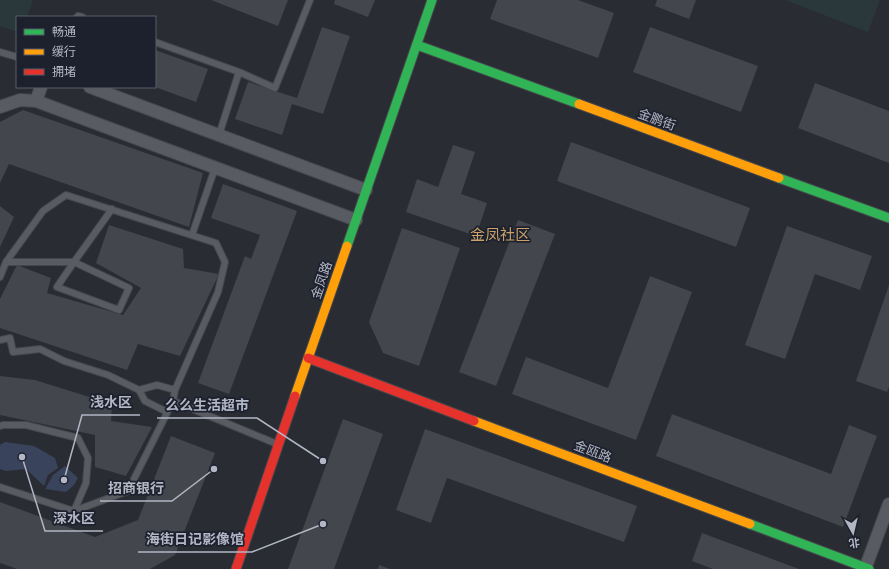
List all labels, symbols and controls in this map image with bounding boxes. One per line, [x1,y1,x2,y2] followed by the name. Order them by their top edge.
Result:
[16,16,156,88] legend
[52,25,76,39] text: 畅通
[52,45,76,59] text: 缓行
[52,65,76,79] text: 拥堵
[636,106,678,133] street label: 金鹏街
[470,226,530,243] district label: 金凤社区
[308,259,335,301] street label: 金凤路
[82,389,140,415] callout: 浅水区
[157,392,257,418] callout: 么么生活超市
[90,394,132,410] text: 浅水区
[165,397,249,413] text: 么么生活超市
[572,437,614,465] street label: 金瓯路
[100,475,172,501] callout: 招商银行
[108,480,164,496] text: 招商银行
[45,505,103,531] callout: 深水区
[53,510,95,526] text: 深水区
[833,513,873,553] north arrow
[138,526,252,552] callout: 海街日记影像馆
[146,531,244,547] text: 海街日记影像馆
[848,536,861,550] text: 北

